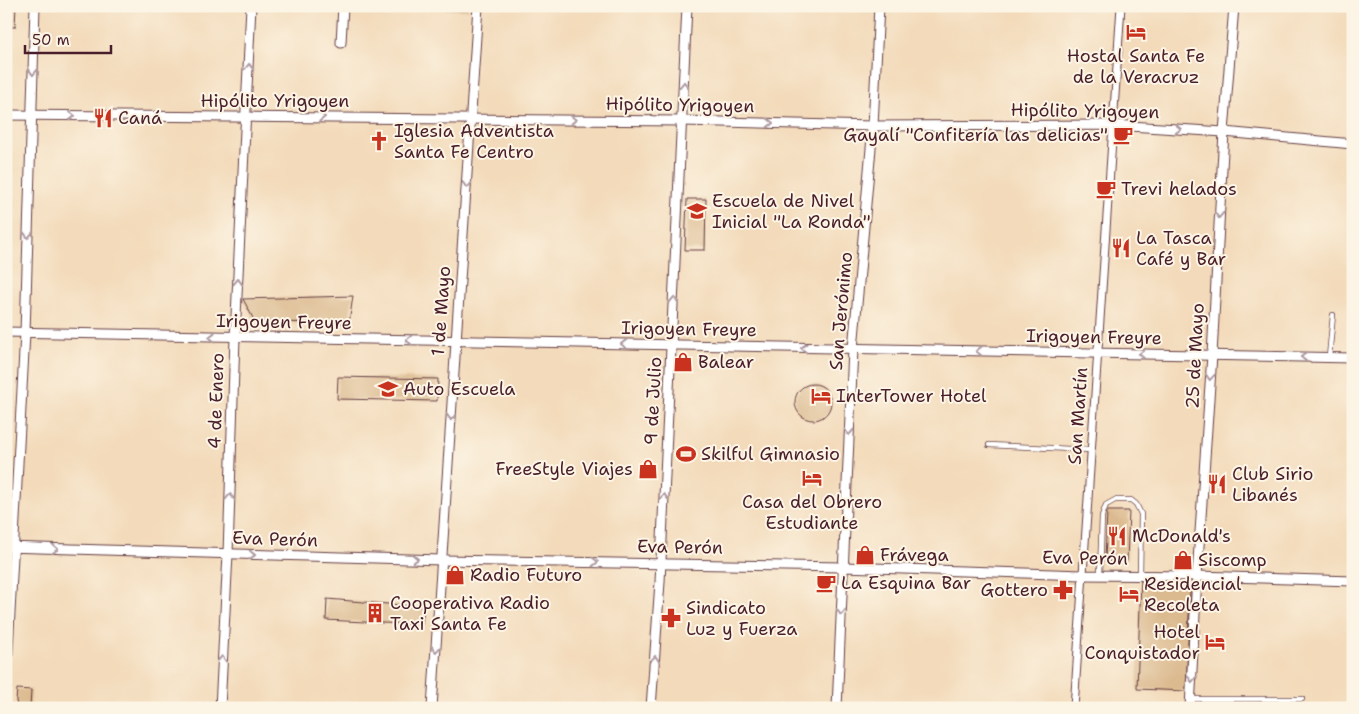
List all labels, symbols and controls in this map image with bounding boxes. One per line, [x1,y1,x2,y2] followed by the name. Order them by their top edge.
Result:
[1125,21,1147,43] hotel icon: Hostal Santa Fe de la Veracruz
[25,22,111,54] scale bar
[32,30,70,50] text: 50 m
[1067,44,1205,89] place label: Hostal Santa Fe de la Veracruz
[243,63,254,71] one-way arrow
[28,69,38,77] one-way arrow
[679,81,689,88] one-way arrow
[201,89,349,113] street label: Hipólito Yrigoyen
[605,92,755,118] street label: Hipólito Yrigoyen
[1010,98,1160,124] street label: Hipólito Yrigoyen
[118,106,162,130] place label: Caná
[92,107,114,129] restaurant icon: Caná
[69,111,77,121] one-way arrow
[319,112,327,122] one-way arrow
[569,115,577,125] one-way arrow
[766,118,774,128] one-way arrow
[394,119,554,164] place label: Iglesia Adventista Santa Fe Centro
[843,123,1108,147] place label: Gayalí "Confitería las delicias"
[1174,123,1182,134] one-way arrow
[1112,124,1134,146] cafe icon: Gayalí "Confitería las delicias"
[368,130,390,152] church icon: Iglesia Adventista Santa Fe Centro
[1121,177,1237,201] place label: Trevi helados
[1095,178,1117,200] cafe icon: Trevi helados
[461,181,472,189] one-way arrow
[712,189,871,234] place label: Escuela de Nivel Inicial "La Ronda"
[686,200,708,222] school or university icon: Escuela de Nivel Inicial "La Ronda"
[1214,211,1225,219] one-way arrow
[1136,226,1226,271] place label: La Tasca Café y Bar
[23,232,33,239] one-way arrow
[1110,237,1132,259] restaurant icon: La Tasca Café y Bar
[824,251,858,371] street label: San Jerónimo
[426,265,456,357] street label: 1 de Mayo
[232,278,243,286] one-way arrow
[669,295,680,303] one-way arrow
[1180,302,1210,410] street label: 25 de Mayo
[216,309,352,335] street label: Irigoyen Freyre
[621,316,757,342] street label: Irigoyen Freyre
[1026,324,1162,350] street label: Irigoyen Freyre
[208,332,216,342] one-way arrow
[405,335,413,345] one-way arrow
[620,339,628,349] one-way arrow
[800,342,808,353] one-way arrow
[975,346,982,356] one-way arrow
[1137,349,1145,359] one-way arrow
[698,350,754,374] place label: Balear
[672,351,694,373] shop icon: Balear
[202,352,230,450] street label: 4 de Enero
[1300,352,1308,362] one-way arrow
[639,356,667,446] street label: 9 de Julio
[1063,366,1093,466] street label: San Martín
[1205,374,1216,382] one-way arrow
[403,377,516,401] place label: Auto Escuela
[377,378,399,400] school or university icon: Auto Escuela
[836,384,987,408] place label: InterTower Hotel
[810,385,832,407] hotel icon: InterTower Hotel
[445,413,456,421] one-way arrow
[844,429,854,437] one-way arrow
[701,442,840,466] place label: Skilful Gimnasio
[675,443,697,465] sports icon: Skilful Gimnasio
[495,457,633,481] place label: FreeStyle Viajes
[637,458,659,480] shop icon: FreeStyle Viajes
[1232,462,1314,507] place label: Club Sirio Libanés
[801,467,823,489] hotel icon: Casa del Obrero Estudiante
[1206,473,1228,495] restaurant icon: Club Sirio Libanés
[742,490,882,535] place label: Casa del Obrero Estudiante
[224,492,235,500] one-way arrow
[659,493,670,501] one-way arrow
[1132,524,1231,548] place label: McDonald's
[1106,525,1128,547] restaurant icon: McDonald's
[232,526,318,552] street label: Eva Perón
[637,534,723,560] street label: Eva Perón
[880,543,949,567] place label: Frávega
[52,544,59,554] one-way arrow
[854,544,876,566] shop icon: Frávega
[1042,545,1128,571] street label: Eva Perón
[1198,548,1267,572] place label: Siscomp
[1172,549,1194,571] shop icon: Siscomp
[249,550,257,560] one-way arrow
[412,554,419,564] one-way arrow
[592,557,599,567] one-way arrow
[470,563,582,587] place label: Radio Futuro
[444,564,466,586] shop icon: Radio Futuro
[841,571,971,595] place label: La Esquina Bar
[815,572,837,594] cafe icon: La Esquina Bar
[1144,572,1242,617] place label: Residencial Recoleta
[980,578,1048,602] place label: Gottero
[1052,579,1074,601] pharmacy icon: Gottero
[1118,583,1140,605] hotel icon: Residencial Recoleta
[390,591,550,636] place label: Cooperativa Radio Taxi Santa Fe
[686,596,798,641] place label: Sindicato Luz y Fuerza
[364,602,386,624] building icon: Cooperativa Radio Taxi Santa Fe
[660,607,682,629] pharmacy icon: Sindicato Luz y Fuerza
[835,608,846,616] one-way arrow
[1085,620,1201,665] place label: Hotel Conquistador
[1204,631,1226,653] hotel icon: Hotel Conquistador
[430,645,441,653] one-way arrow
[217,655,228,663] one-way arrow
[649,655,660,663] one-way arrow
[1186,676,1197,684] one-way arrow

